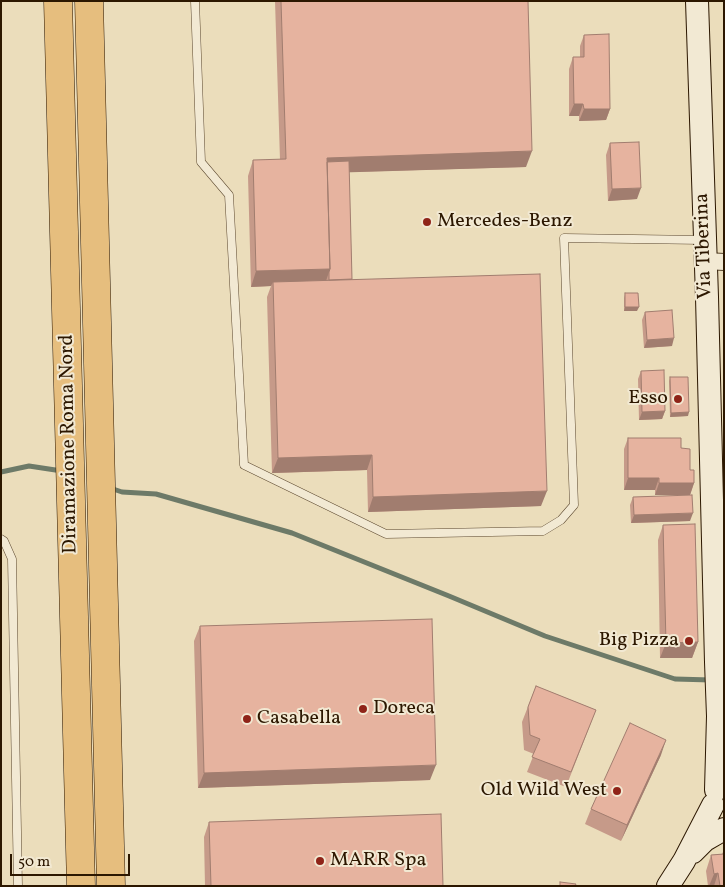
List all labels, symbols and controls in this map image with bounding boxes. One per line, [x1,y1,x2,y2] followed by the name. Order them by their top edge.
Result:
[691,193,719,299] street label: Via Tiberina
[437,210,572,234] place label: Mercedes-Benz
[421,216,433,228] marker: Mercedes-Benz
[56,334,84,554] street label: Diramazione Roma Nord
[628,387,668,411] place label: Esso
[672,393,684,405] marker: Esso
[599,629,679,653] place label: Big Pizza
[683,635,695,647] marker: Big Pizza
[373,697,435,721] place label: Doreca
[357,703,369,715] marker: Doreca
[257,707,341,731] place label: Casabella
[241,713,253,725] marker: Casabella
[481,779,607,803] place label: Old Wild West
[611,785,623,797] marker: Old Wild West
[12,844,132,876] scale bar
[330,849,427,873] place label: MARR Spa
[18,852,50,873] text: 50 m
[314,855,326,867] marker: MARR Spa

